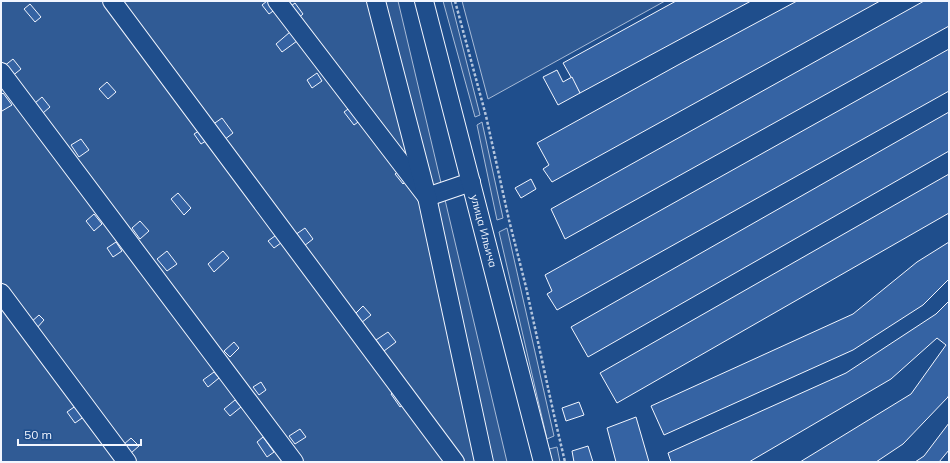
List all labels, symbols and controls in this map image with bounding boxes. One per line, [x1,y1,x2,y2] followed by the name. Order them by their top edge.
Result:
[468,193,500,269] street label: улица Ильича
[18,421,141,447] scale bar
[24,427,52,442] text: 50 m

